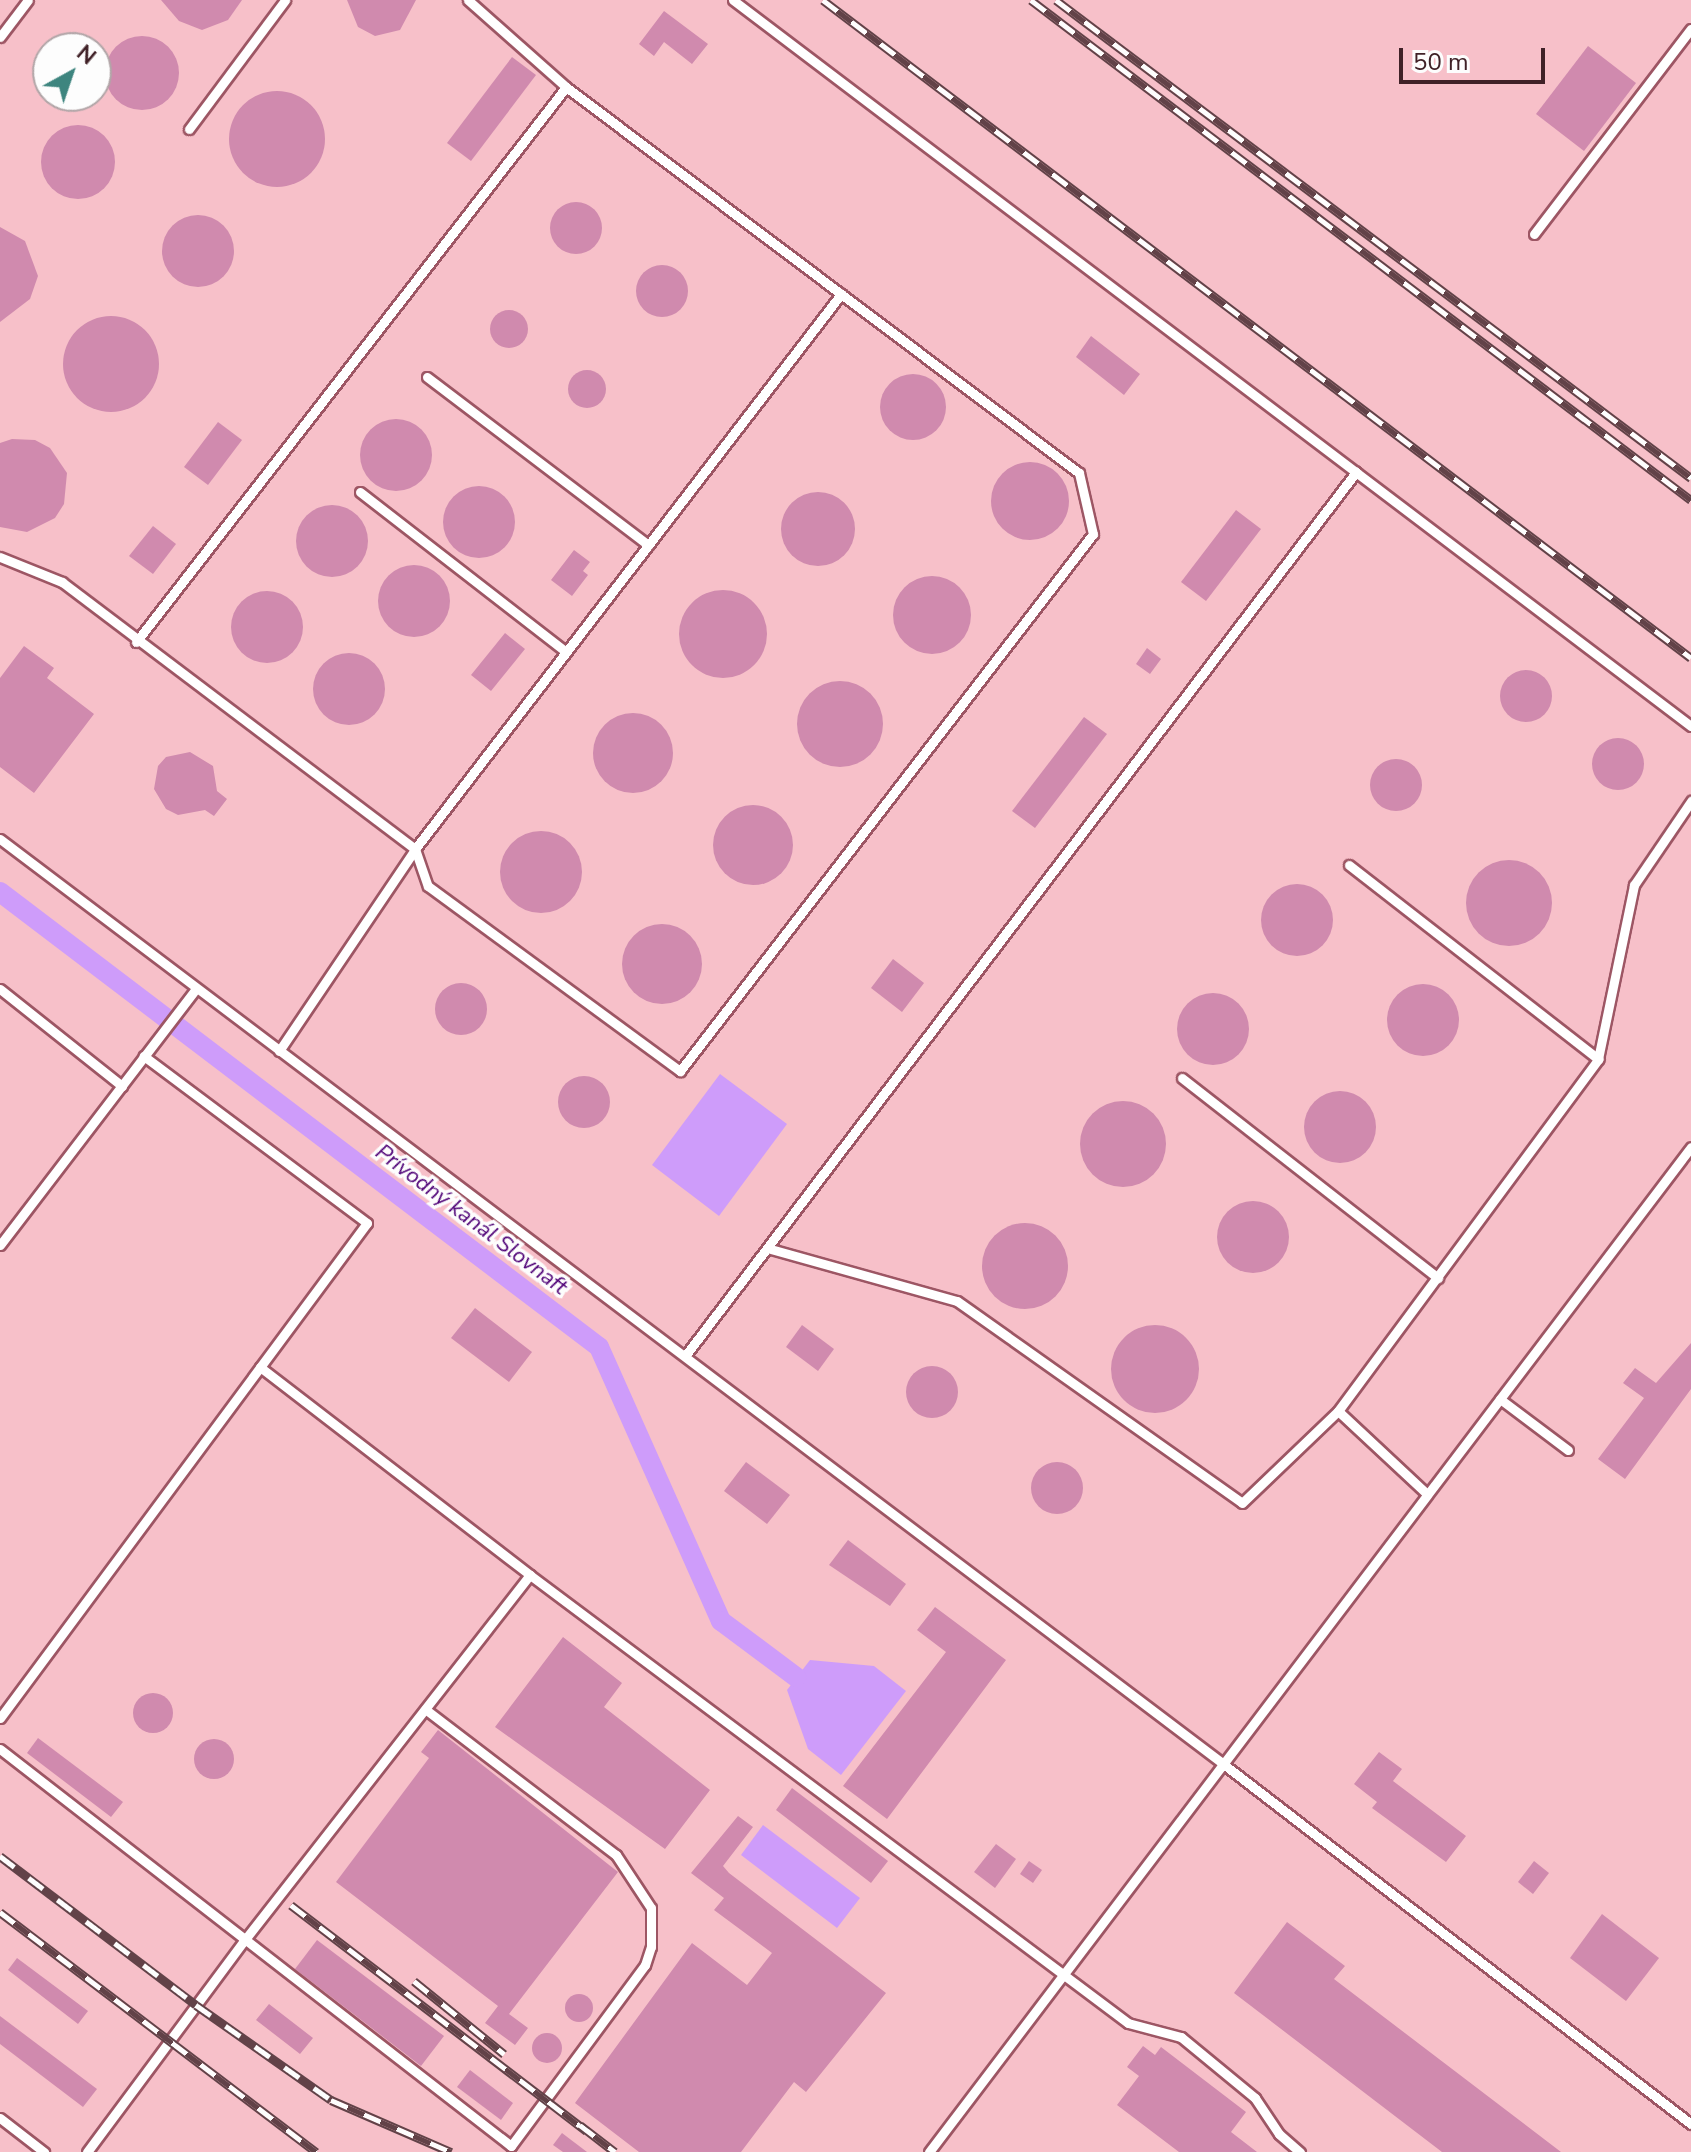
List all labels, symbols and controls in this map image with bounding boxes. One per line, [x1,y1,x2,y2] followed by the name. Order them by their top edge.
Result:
[32,32,112,112] north arrow
[1403,32,1549,82] scale bar
[70,38,102,72] text: N
[1413,46,1469,78] text: 50 m
[370,1139,572,1301] water label: Prívodný kanál Slovnaft

